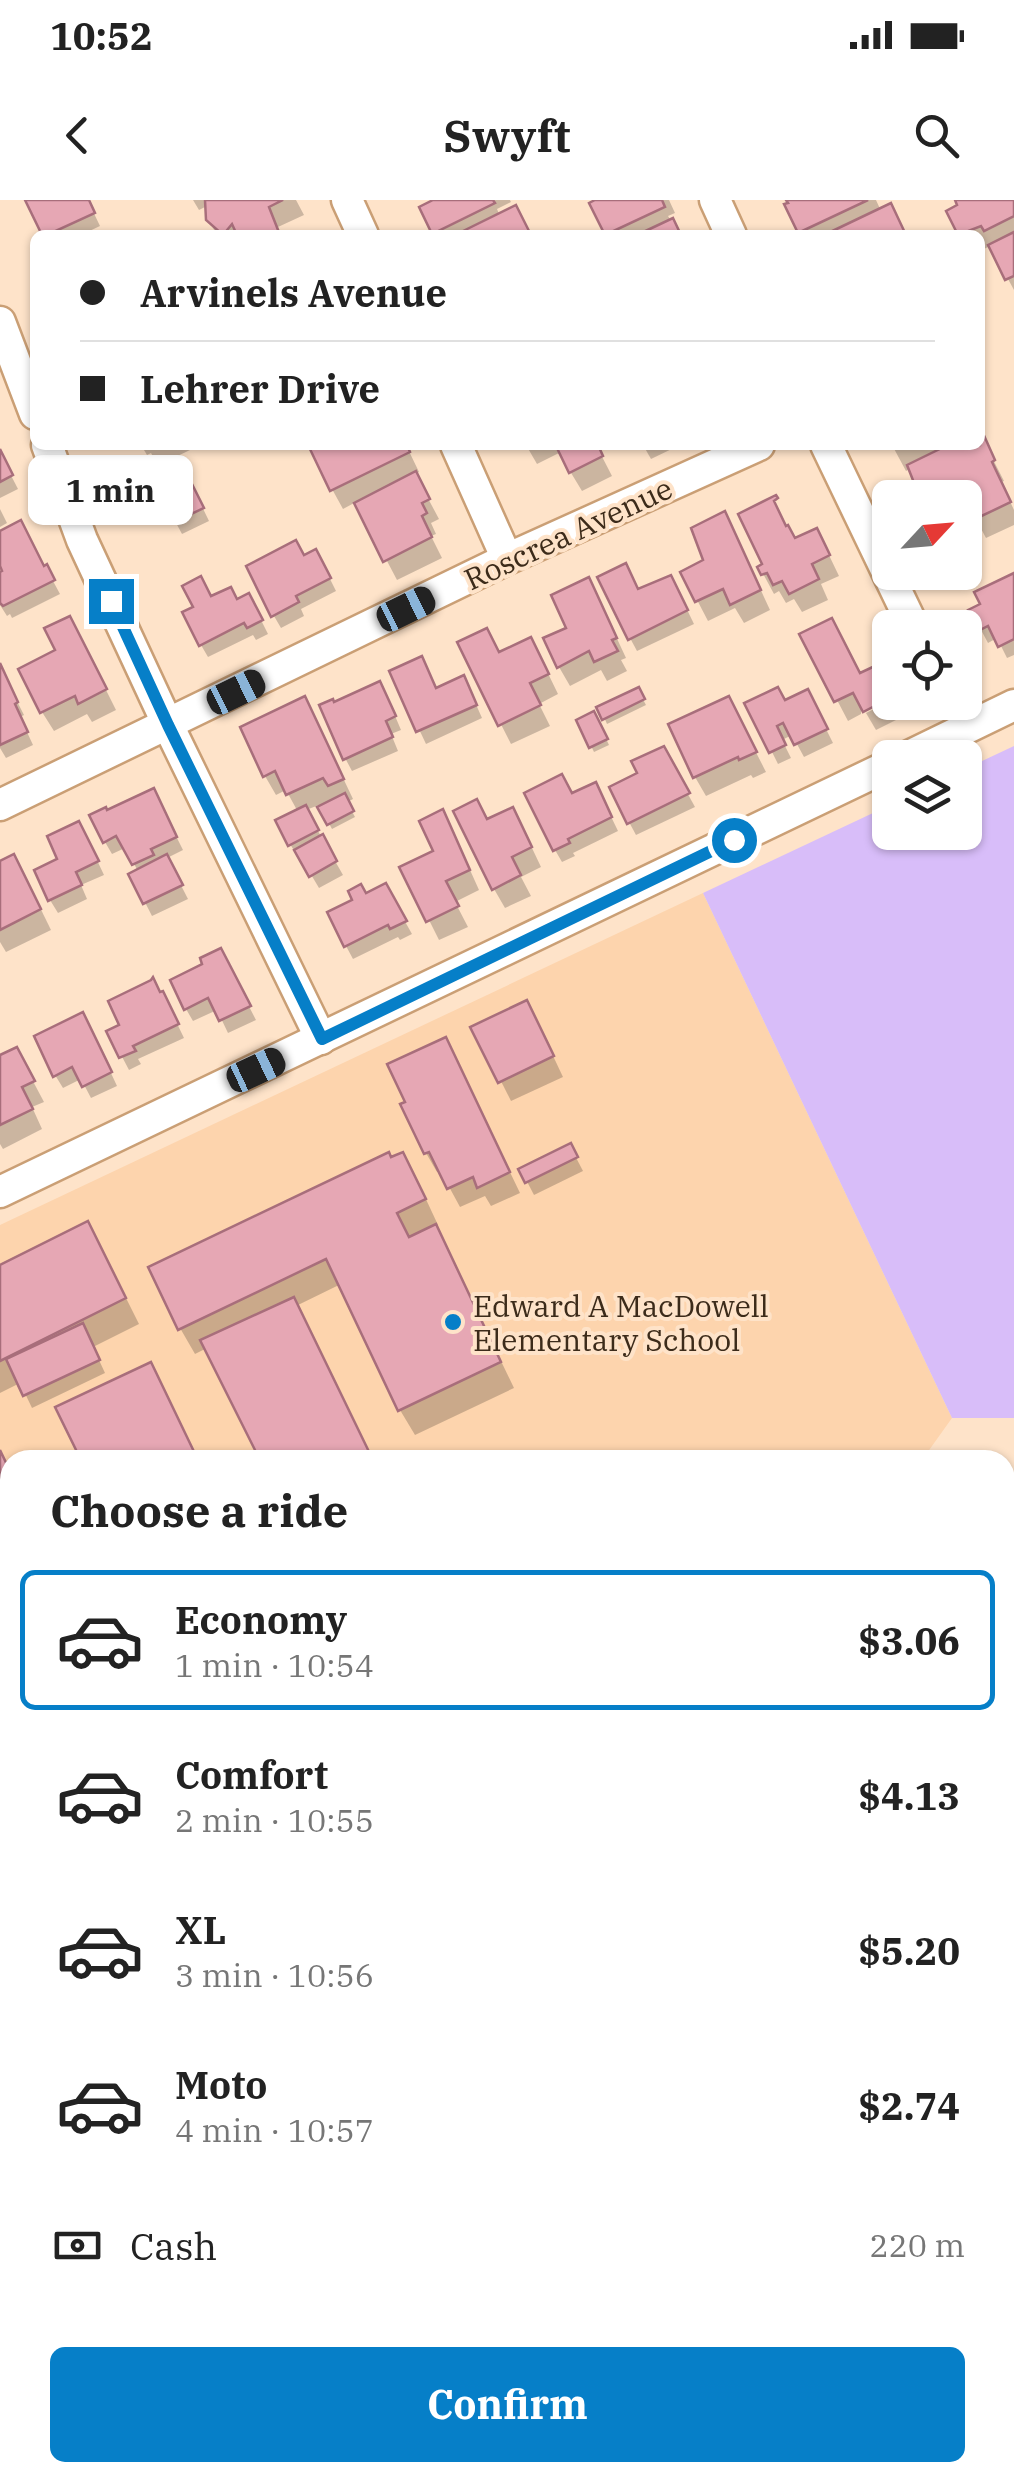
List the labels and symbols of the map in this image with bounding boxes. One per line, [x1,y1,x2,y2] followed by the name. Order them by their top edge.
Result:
[28,456,194,526] callout: 1 min
[458,468,678,598] street label: Roscrea Avenue
[872,480,982,590] north arrow
[89,579,134,624] route end
[372,582,440,636] car
[202,665,270,719] car
[712,818,757,863] route start
[222,1044,290,1096] car
[473,1286,769,1359] place label: Edward A MacDowell Elementary School
[442,1311,464,1333] marker: Edward A MacDowell Elementary School

